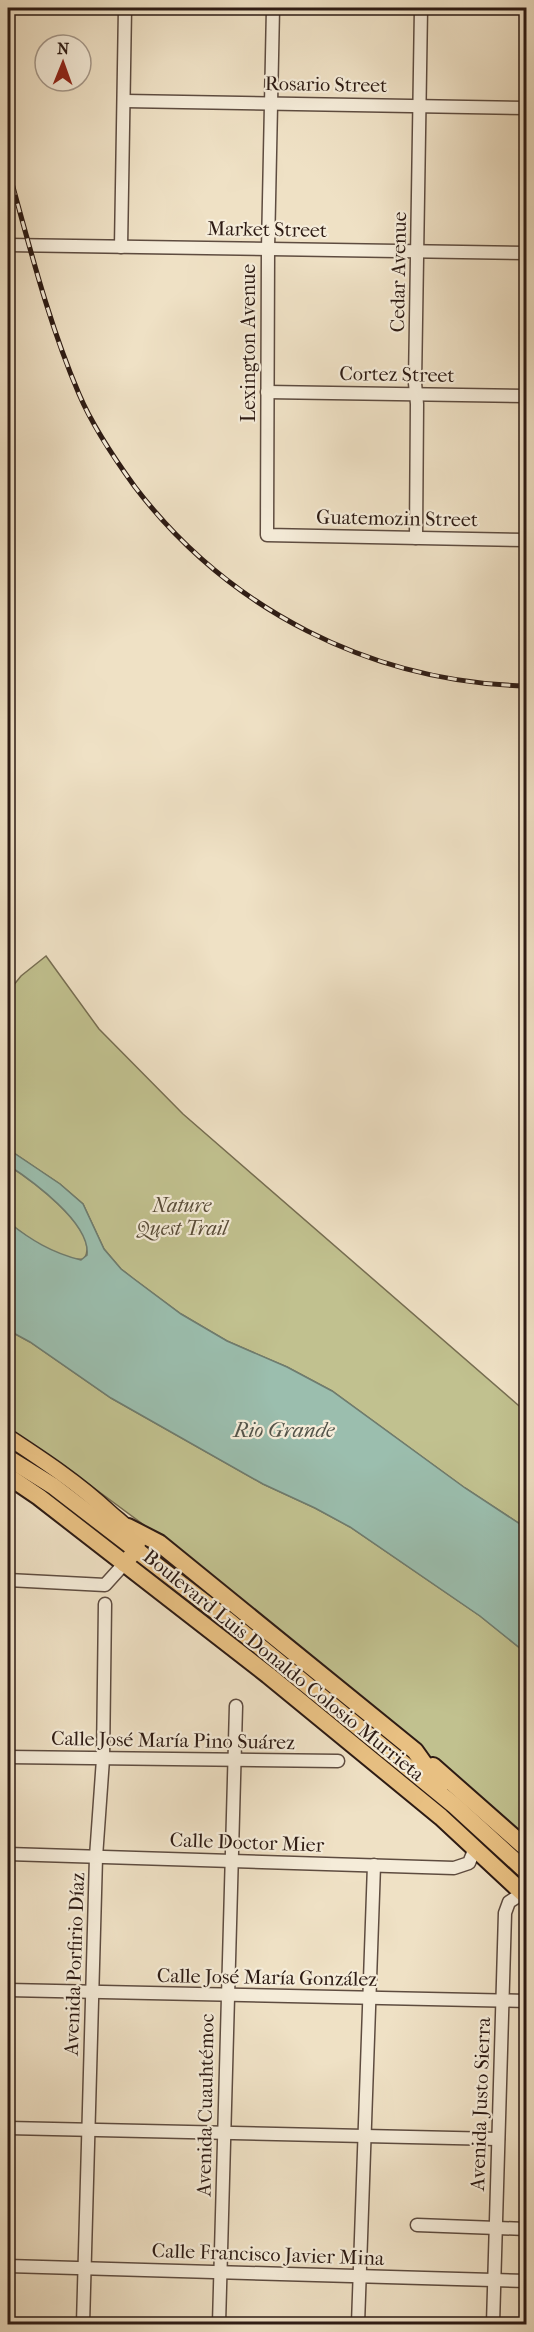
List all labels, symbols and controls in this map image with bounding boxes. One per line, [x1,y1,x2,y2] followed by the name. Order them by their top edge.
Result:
[33,33,93,93] north arrow
[57,39,70,58] text: N
[265,72,387,97] street label: Rosario Street
[386,211,411,333] street label: Cedar Avenue
[207,217,327,242] street label: Market Street
[237,264,260,422] street label: Lexington Avenue
[339,362,455,387] street label: Cortez Street
[316,506,478,531] street label: Guatemozin Street
[136,1194,230,1241] park label: Nature Quest Trail
[231,1418,335,1442] water label: Rio Grande
[139,1545,429,1786] street label: Boulevard Luis Donaldo Colosio Murrieta
[51,1727,295,1754] street label: Calle José María Pino Suárez
[169,1828,325,1857] street label: Calle Doctor Mier
[60,1872,89,2057] street label: Avenida Porfirio Díaz
[157,1964,377,1991] street label: Calle José María González
[192,2013,219,2198] street label: Avenida Cuauhtémoc
[466,2016,495,2192] street label: Avenida Justo Sierra
[151,2239,385,2270] street label: Calle Francisco Javier Mina

